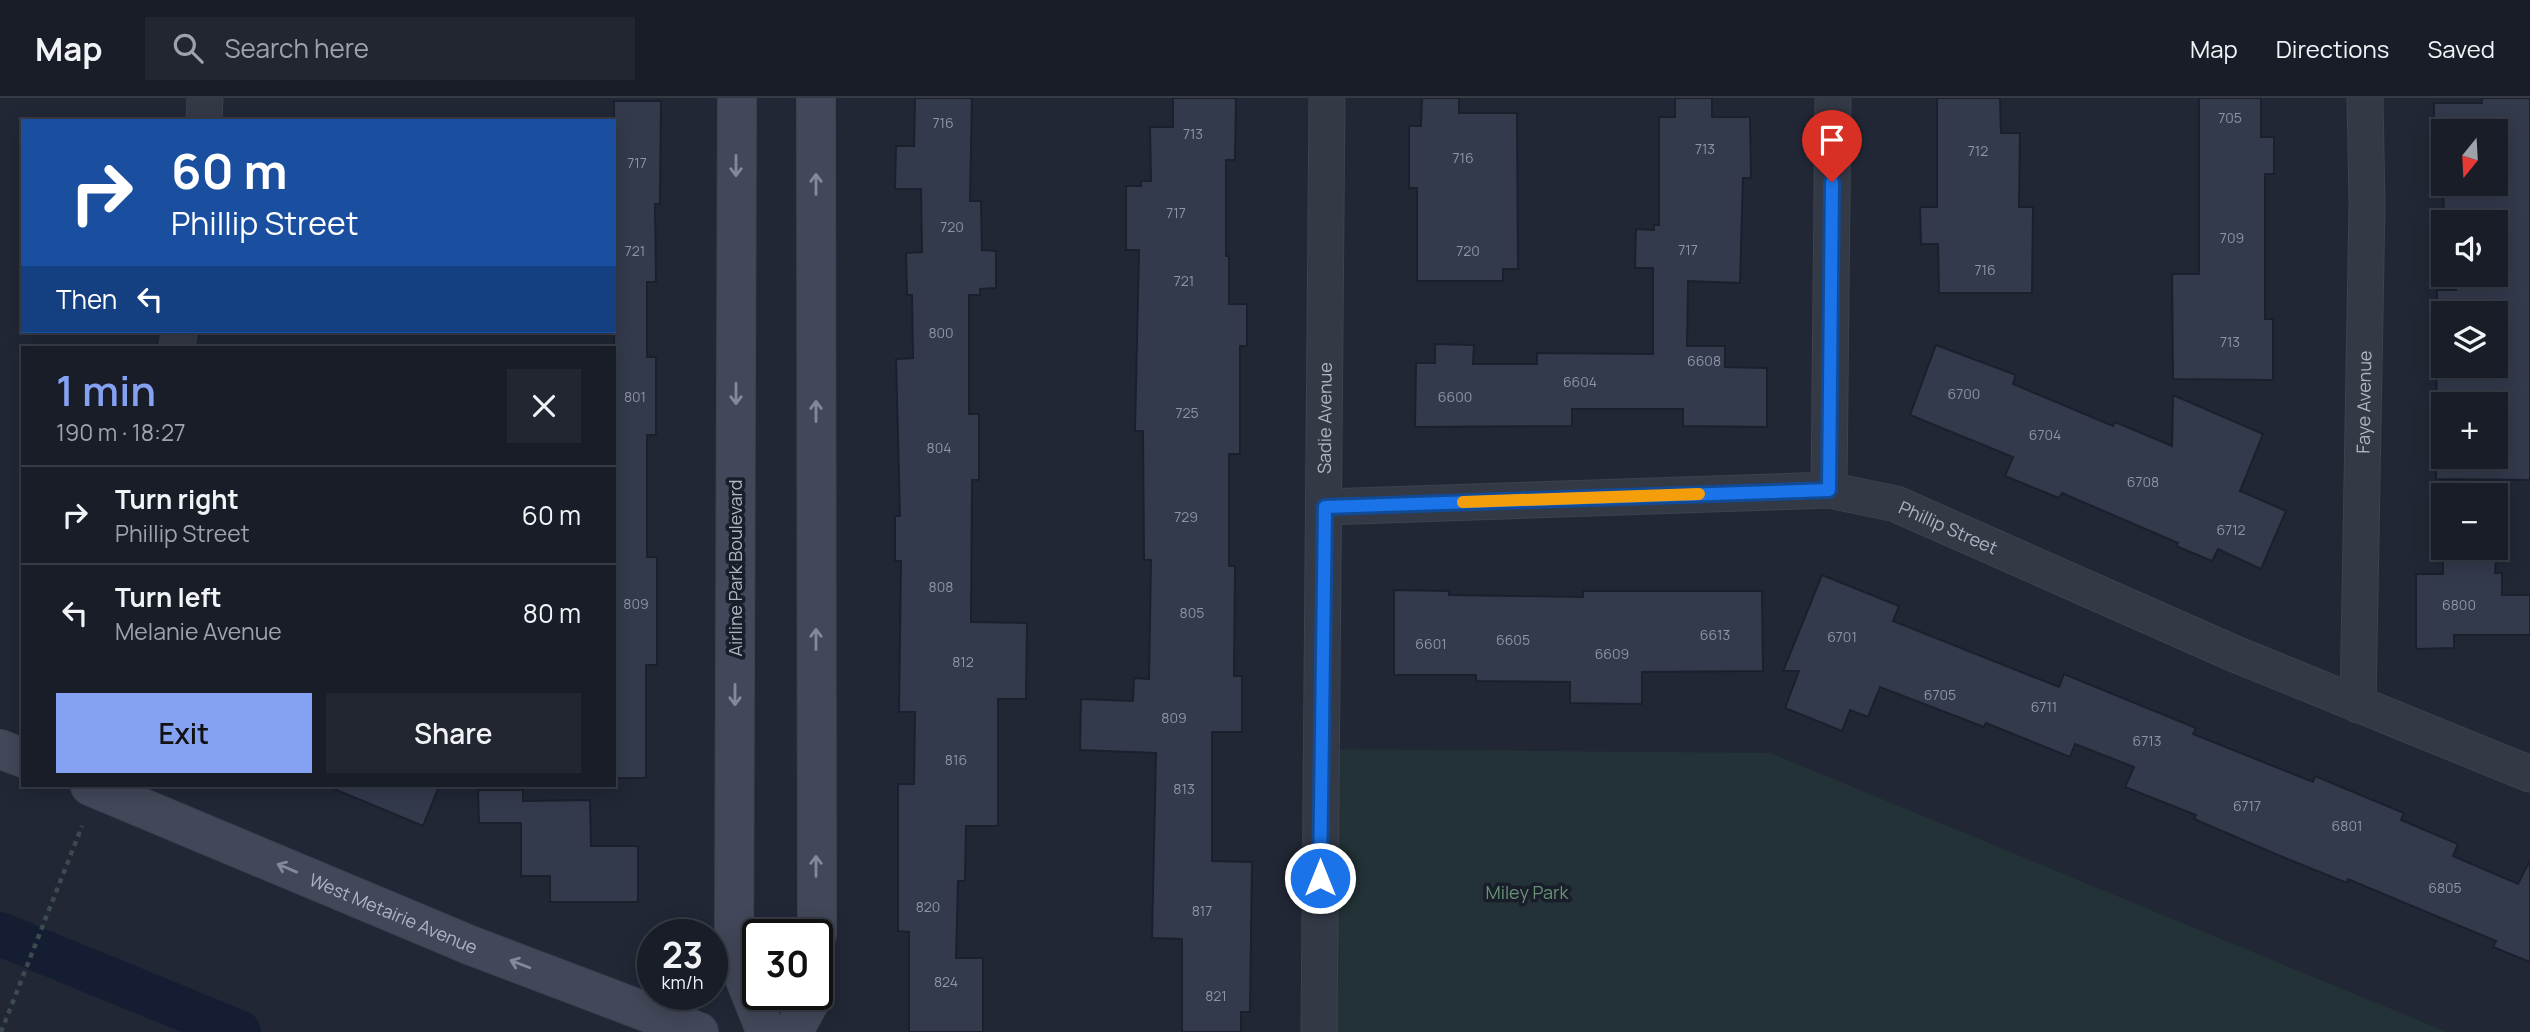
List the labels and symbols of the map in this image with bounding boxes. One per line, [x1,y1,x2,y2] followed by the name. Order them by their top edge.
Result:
[2218,108,2242,127] house number: 705
[1802,110,1862,182] pin
[932,113,954,132] house number: 716
[2431,119,2508,196] north arrow
[1183,124,1203,143] house number: 713
[1695,139,1715,158] house number: 713
[1968,141,1988,160] house number: 712
[1452,148,1474,167] house number: 716
[627,153,647,172] house number: 717
[729,154,743,177] one-way arrow
[809,173,823,196] one-way arrow
[1166,203,1186,222] house number: 717
[940,217,964,236] house number: 720
[2220,228,2244,247] house number: 709
[1678,240,1698,259] house number: 717
[625,241,645,260] house number: 721
[1456,241,1480,260] house number: 720
[1974,260,1996,279] house number: 716
[1174,271,1194,290] house number: 721
[928,323,954,342] house number: 800
[2220,332,2240,351] house number: 713
[2351,350,2376,454] street label: Faye Avenue
[1687,351,1721,370] house number: 6608
[1312,362,1337,474] street label: Sadie Avenue
[1563,372,1597,391] house number: 6604
[729,382,743,405] one-way arrow
[1948,384,1980,403] house number: 6700
[624,387,646,406] house number: 801
[1438,387,1472,406] house number: 6600
[809,400,823,423] one-way arrow
[1175,403,1199,422] house number: 725
[2029,425,2061,444] house number: 6704
[927,438,951,457] house number: 804
[2127,472,2159,491] house number: 6708
[723,479,747,657] street label: Airline Park Boulevard
[1895,495,2001,560] street label: Phillip Street
[1174,507,1198,526] house number: 729
[2216,520,2246,539] house number: 6712
[929,577,953,596] house number: 808
[623,594,649,613] house number: 809
[2442,595,2476,614] house number: 6800
[1180,603,1204,622] house number: 805
[1700,625,1730,644] house number: 6613
[1827,627,1857,646] house number: 6701
[809,628,823,651] one-way arrow
[1496,630,1530,649] house number: 6605
[1415,634,1447,653] house number: 6601
[1595,644,1629,663] house number: 6609
[952,652,974,671] house number: 812
[728,683,742,706] one-way arrow
[1924,685,1956,704] house number: 6705
[2031,697,2057,716] house number: 6711
[1161,708,1187,727] house number: 809
[2133,731,2161,750] house number: 6713
[945,750,967,769] house number: 816
[1173,779,1195,798] house number: 813
[2233,796,2261,815] house number: 6717
[2332,816,2362,835] house number: 6801
[1283,841,1357,915] position arrow
[809,855,823,878] one-way arrow
[277,861,299,874] one-way arrow
[306,867,481,959] street label: West Metairie Avenue
[2428,878,2462,897] house number: 6805
[1486,880,1569,904] park label: Miley Park
[916,897,940,916] house number: 820
[1192,901,1212,920] house number: 817
[742,919,833,1010] speed limit sign: 30
[510,957,532,970] one-way arrow
[934,972,958,991] house number: 824
[1205,986,1227,1005] house number: 821

